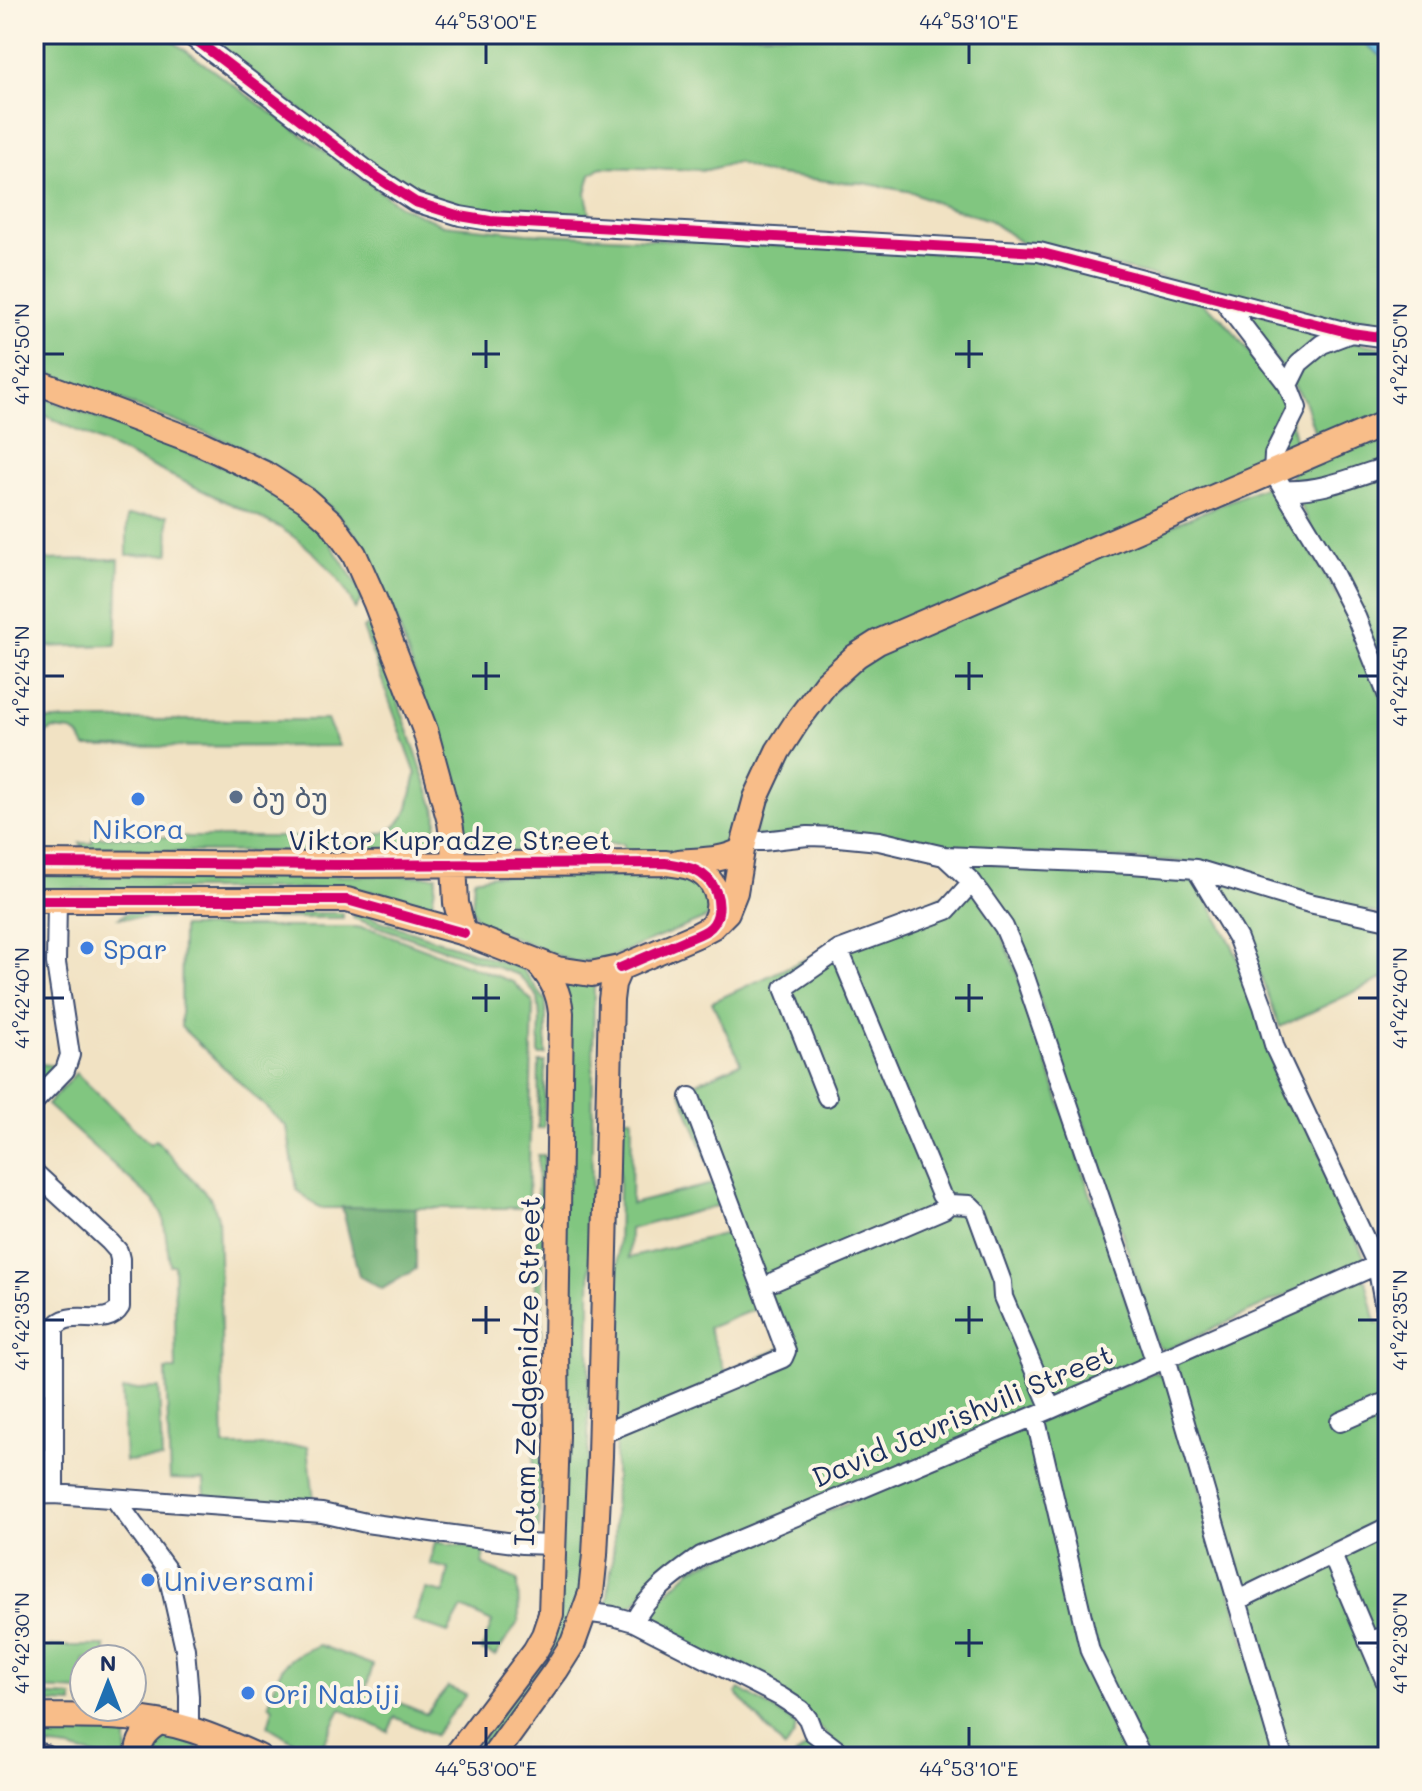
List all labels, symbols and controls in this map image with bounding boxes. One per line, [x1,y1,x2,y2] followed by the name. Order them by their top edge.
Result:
[435,8,537,34] text: 44°53'00"E
[920,8,1018,34] text: 44°53'10"E
[8,303,34,405] text: 41°42'50"N
[1386,303,1412,405] text: 41°42'50"N
[8,626,34,726] text: 41°42'45"N
[1386,626,1412,726] text: 41°42'45"N
[252,779,328,815] place label: ბუ ბუ
[227,788,245,806] marker: ბუ ბუ
[129,790,147,808] marker: Nikora
[92,810,184,846] place label: Nikora
[288,821,612,857] street label: Viktor Kupradze Street
[103,930,168,966] place label: Spar
[78,939,96,957] marker: Spar
[8,947,34,1049] text: 41°42'40"N
[1386,947,1412,1049] text: 41°42'40"N
[505,1196,547,1546] street label: Iotam Zedgenidze Street
[8,1270,34,1370] text: 41°42'35"N
[1386,1270,1412,1370] text: 41°42'35"N
[806,1335,1118,1495] street label: David Javrishvili Street
[164,1562,315,1598] place label: Universami
[139,1571,157,1589] marker: Universami
[8,1592,34,1694] text: 41°42'30"N
[1386,1592,1412,1694] text: 41°42'30"N
[68,1643,148,1723] north arrow
[100,1648,116,1677] text: N
[264,1675,400,1711] place label: Ori Nabiji
[239,1684,257,1702] marker: Ori Nabiji
[435,1755,537,1781] text: 44°53'00"E
[920,1755,1018,1781] text: 44°53'10"E

